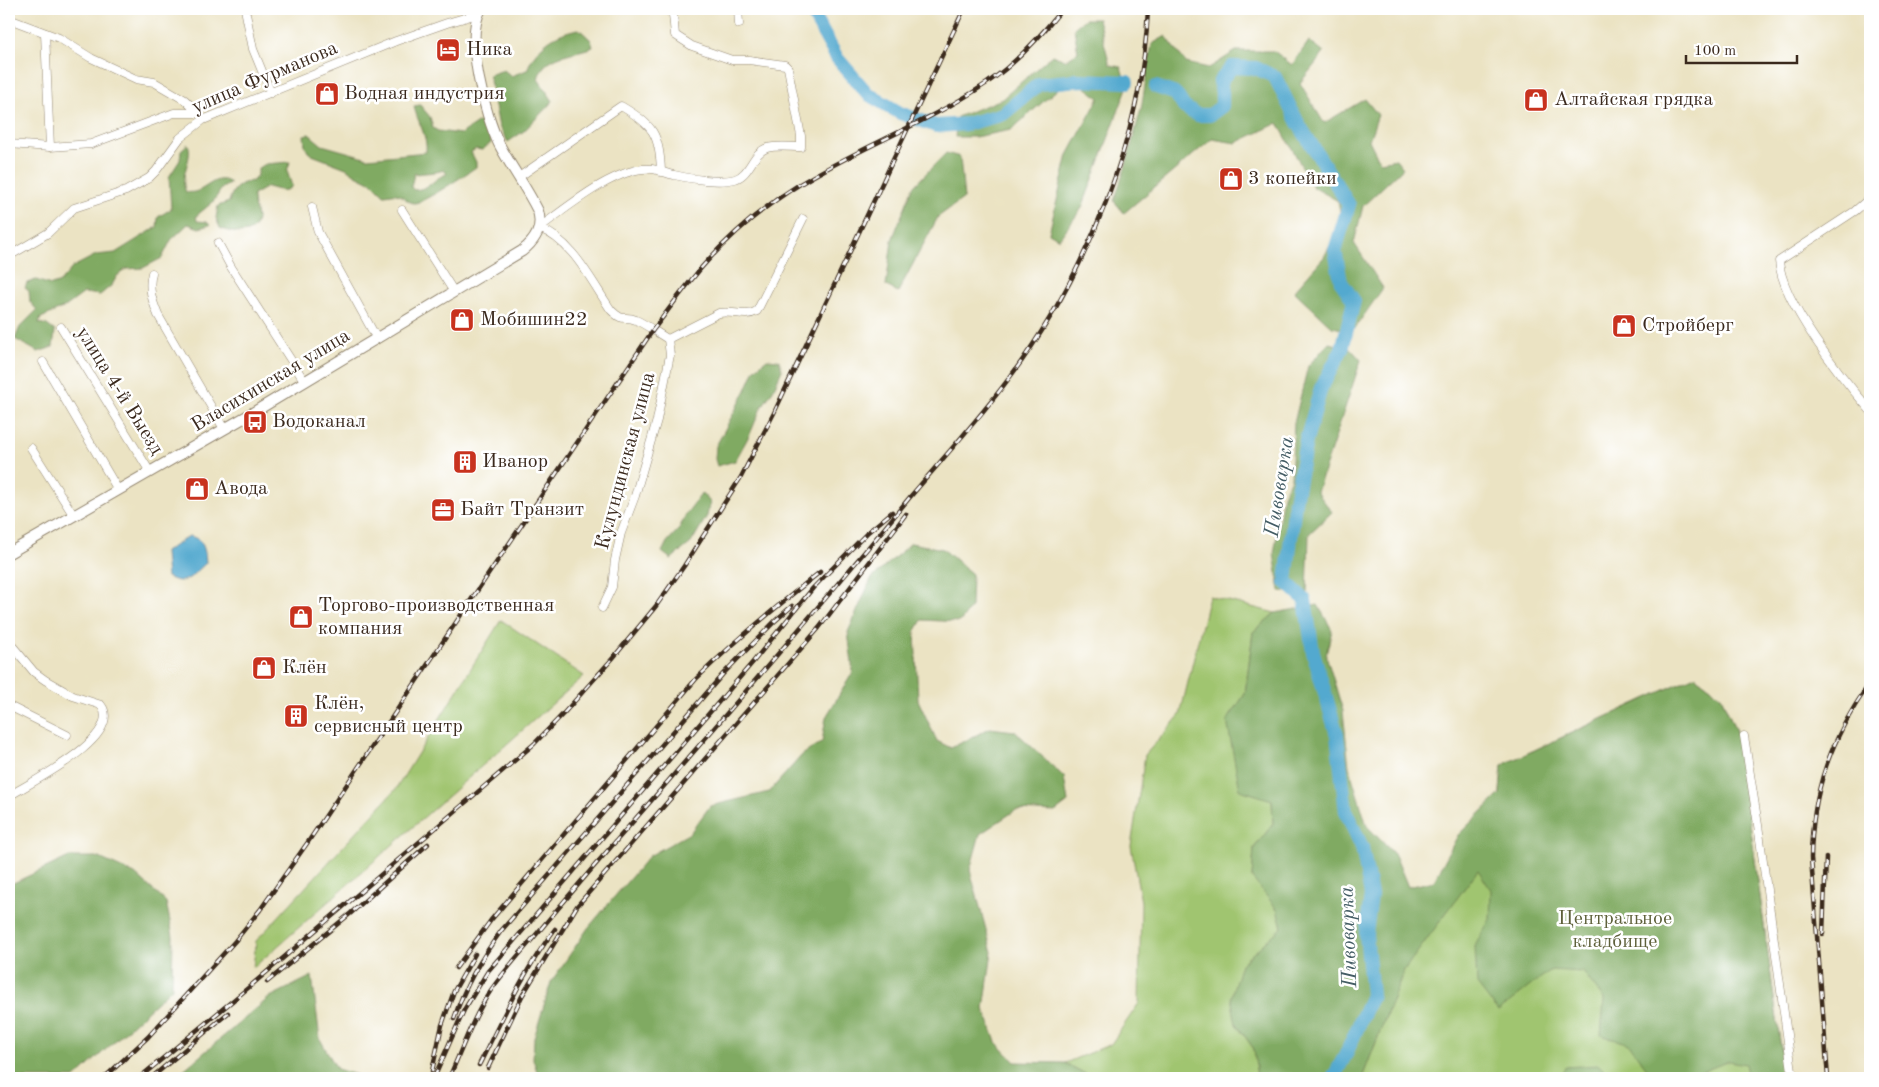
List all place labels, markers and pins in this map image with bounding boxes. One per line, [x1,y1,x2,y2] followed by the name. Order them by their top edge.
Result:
[435,37,461,63] hotel icon: Ника
[466,40,513,60] place label: Ника
[314,81,340,107] shop icon: Водная индустрия
[344,84,505,104] place label: Водная индустрия
[1523,87,1549,113] shop icon: Алтайская грядка
[1554,90,1713,110] place label: Алтайская грядка
[1218,166,1244,192] shop icon: 3 копейки
[1248,169,1337,189] place label: 3 копейки
[449,307,475,333] shop icon: Мобишин22
[480,310,588,330] place label: Мобишин22
[1611,313,1637,339] shop icon: Стройберг
[1642,316,1734,336] place label: Стройберг
[242,409,268,435] bus stop icon: Водоканал
[272,412,366,432] place label: Водоканал
[452,449,478,475] building icon: Иванор
[482,452,548,472] place label: Иванор
[184,476,210,502] shop icon: Авода
[214,479,268,499] place label: Авода
[430,497,456,523] office icon: Байт Транзит
[460,500,584,520] place label: Байт Транзит
[318,596,554,639] place label: Торгово-производственная компания
[288,604,314,630] shop icon: Торгово-производственная компания
[251,655,277,681] shop icon: Клён
[282,658,327,678] place label: Клён
[314,694,463,737] place label: Клён, сервисный центр
[283,703,309,729] building icon: Клён, сервисный центр

